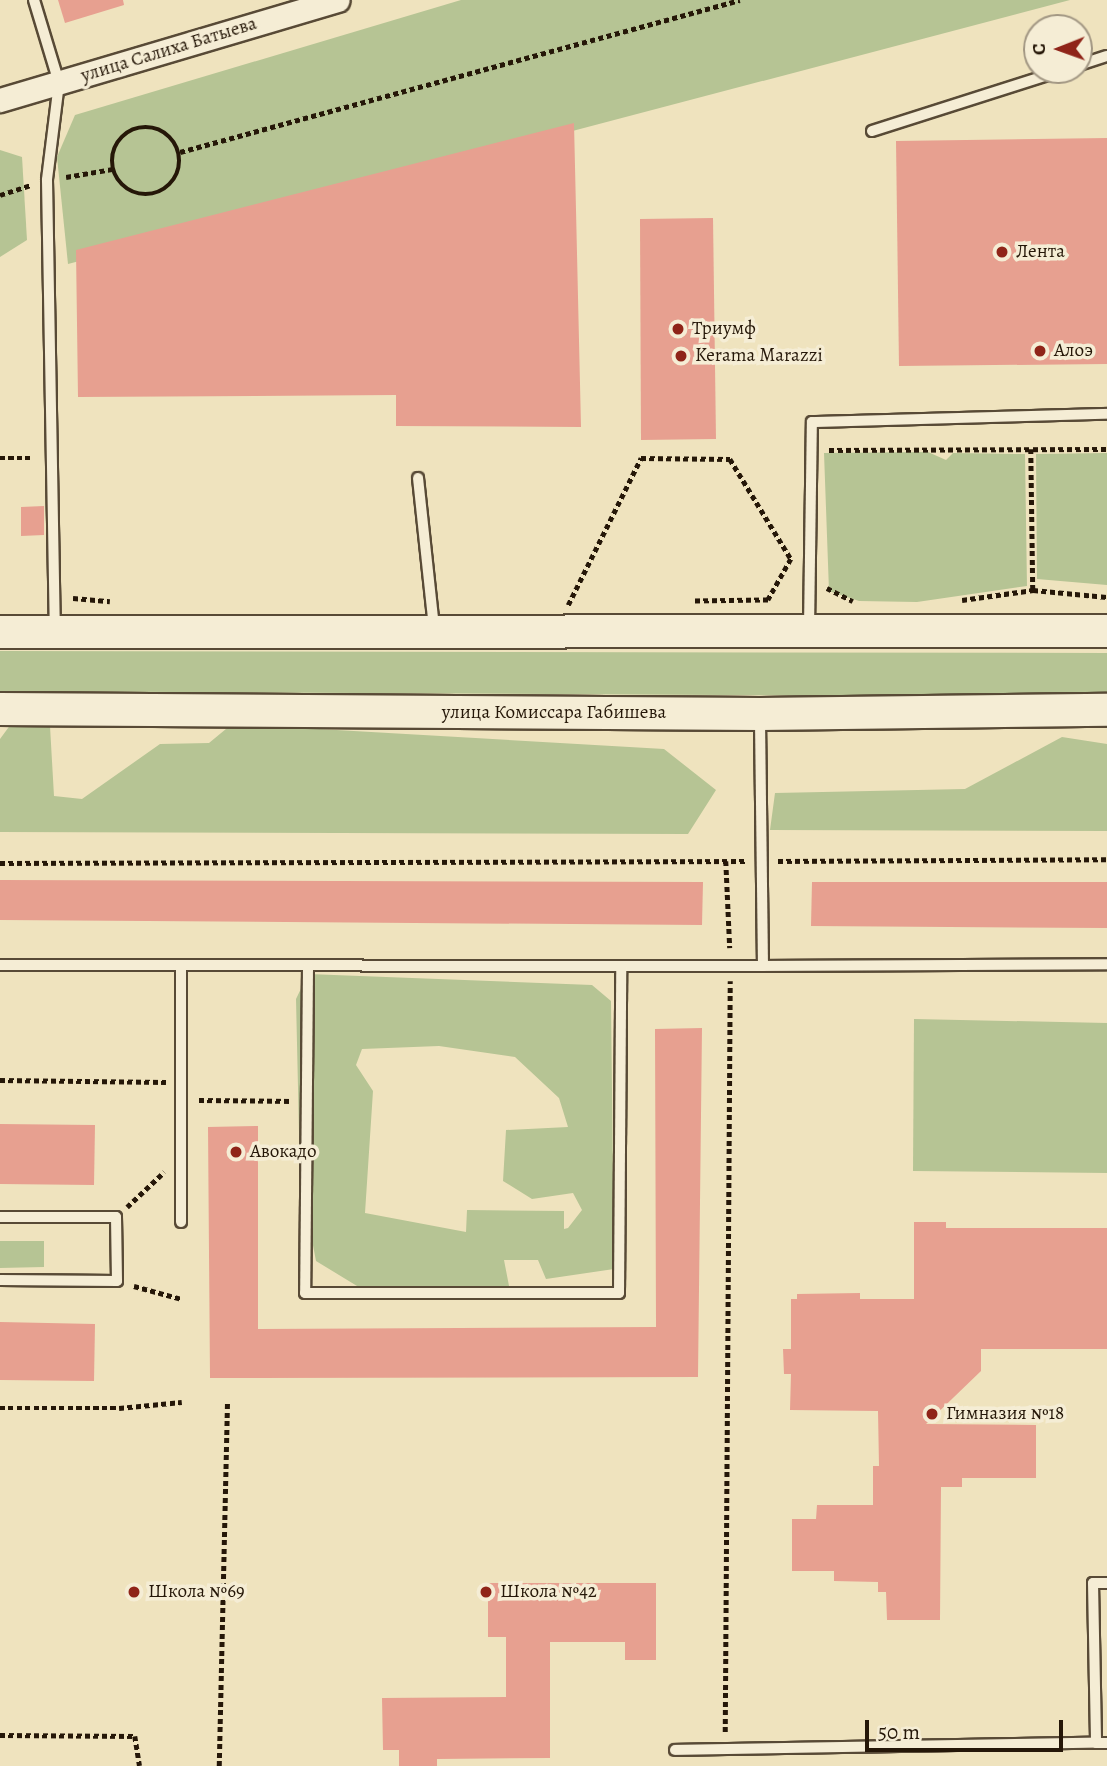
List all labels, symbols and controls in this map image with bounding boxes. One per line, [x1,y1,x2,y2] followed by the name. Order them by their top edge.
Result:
[78,12,260,88] street label: улица Салиха Батыева
[1023,14,1093,84] north arrow
[1026,43,1052,55] text: С
[1016,241,1065,263] place label: Лента
[994,244,1010,260] marker: Лента
[692,318,756,340] place label: Триумф
[670,321,686,337] marker: Триумф
[1054,340,1093,362] place label: Алоэ
[1032,343,1048,359] marker: Алоэ
[695,345,823,367] place label: Kerama Marazzi
[673,348,689,364] marker: Kerama Marazzi
[442,702,666,724] street label: улица Комиссара Габишева
[250,1141,317,1163] place label: Авокадо
[228,1144,244,1160] marker: Авокадо
[946,1403,1064,1425] place label: Гимназия №18
[924,1406,940,1422] marker: Гимназия №18
[148,1581,245,1603] place label: Школа №69
[500,1581,597,1603] place label: Школа №42
[126,1584,142,1600] marker: Школа №69
[478,1584,494,1600] marker: Школа №42
[869,1706,1067,1750] scale bar
[878,1718,920,1746] text: 50 m

